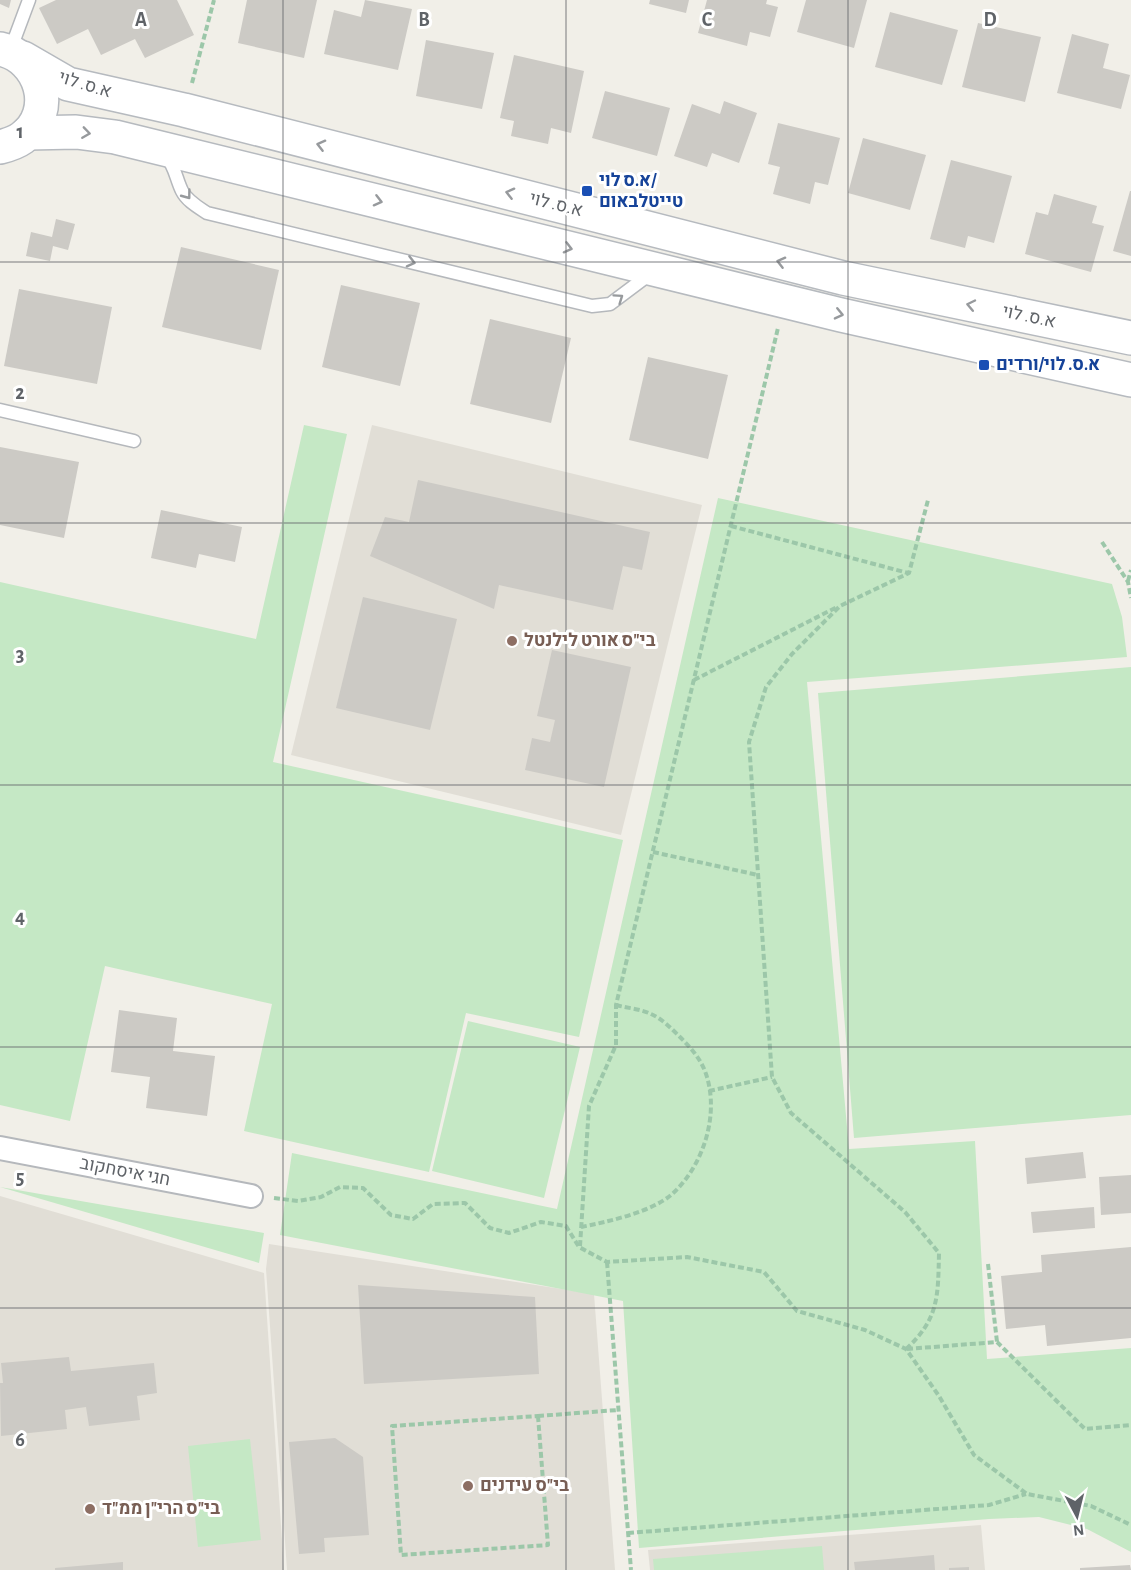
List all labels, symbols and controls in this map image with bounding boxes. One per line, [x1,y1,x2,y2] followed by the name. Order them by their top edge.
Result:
[135,10,147,30] text: A
[418,10,430,30] text: B
[702,10,713,30] text: C
[983,10,997,30] text: D
[56,68,114,102] street label: א.ס. לוי
[16,122,24,142] text: 1
[82,126,91,139] one-way arrow
[317,140,327,153] one-way arrow
[599,172,683,211] place label: א.ס לוי/ טייטלבאום
[580,184,594,198] marker: א.ס לוי/ טייטלבאום
[179,188,190,199] one-way arrow
[505,188,515,201] one-way arrow
[528,190,584,220] street label: א.ס. לוי
[373,194,383,207] one-way arrow
[563,240,573,253] one-way arrow
[405,255,415,268] one-way arrow
[776,257,786,270] one-way arrow
[612,294,623,305] one-way arrow
[966,299,976,312] one-way arrow
[1001,303,1057,331] street label: א.ס. לוי
[834,307,844,320] one-way arrow
[996,356,1100,374] place label: א.ס. לוי/ורדים
[977,358,991,372] marker: א.ס. לוי/ורדים
[15,383,25,403] text: 2
[524,632,656,650] place label: בי"ס אורט לילנטל
[505,634,519,648] marker: בי"ס אורט לילנטל
[16,645,24,665] text: 3
[15,907,25,927] text: 4
[78,1154,172,1190] street label: חגי איסחקוב
[16,1168,24,1188] text: 5
[15,1430,25,1450] text: 6
[480,1477,569,1495] place label: בי"ס עידנים
[461,1479,475,1493] marker: בי"ס עידנים
[1047,1486,1107,1546] north arrow
[102,1500,220,1518] place label: בי"ס הרי"ן ממ"ד
[83,1502,97,1516] marker: בי"ס הרי"ן ממ"ד
[1072,1521,1085,1539] text: N

